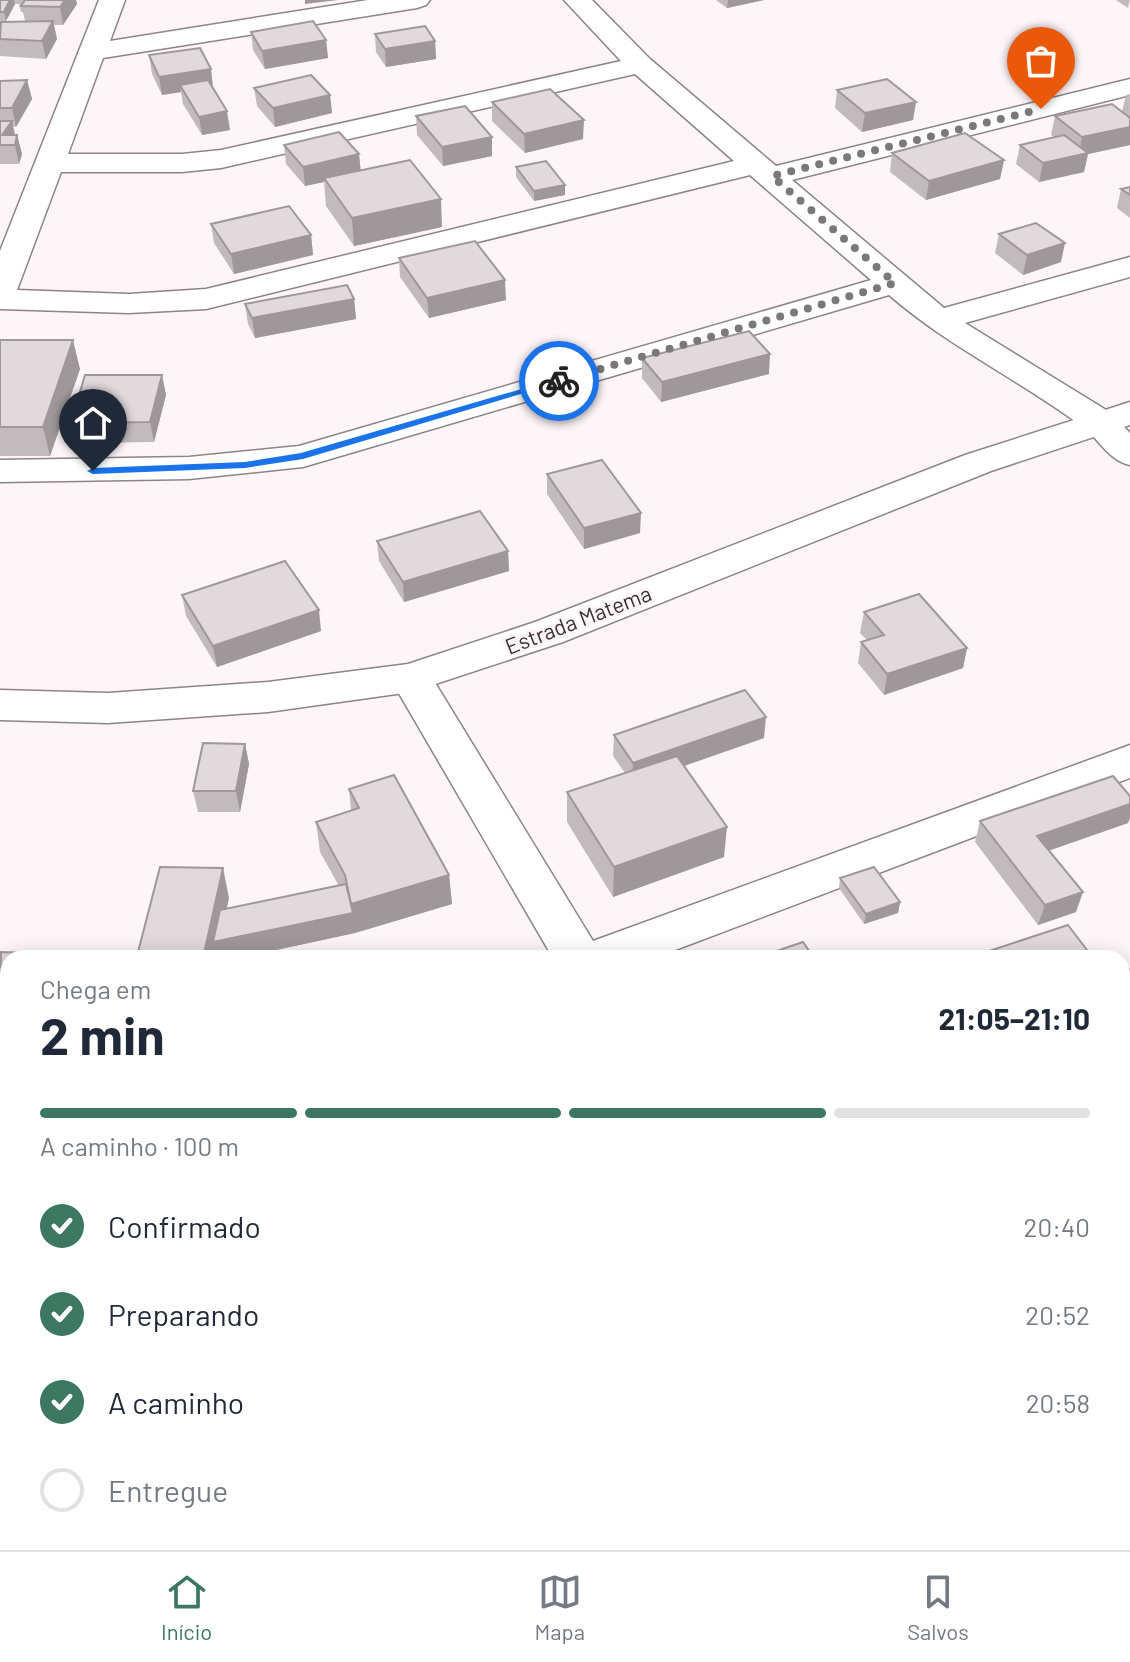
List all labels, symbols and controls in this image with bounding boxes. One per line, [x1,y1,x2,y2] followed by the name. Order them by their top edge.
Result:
[1007,27,1075,109] pin
[1019,39,1063,83] icon: bag
[519,341,599,421] courier
[537,359,581,403] icon: bike
[59,389,127,471] pin
[71,401,115,445] icon: home
[501,579,655,659] street label: Estrada Matema
[40,973,151,1004] text: Chega em
[938,1000,1090,1036] text: 21:05–21:10
[40,1003,165,1065] text: 2 min
[40,1130,239,1161] text: A caminho · 100 m
[40,1204,84,1248] icon: check
[108,1208,261,1244] text: Confirmado
[1024,1211,1090,1242] text: 20:40
[40,1292,84,1336] icon: check
[108,1296,259,1332] text: Preparando
[1025,1299,1090,1330] text: 20:52
[40,1380,84,1424] icon: check
[108,1384,244,1420] text: A caminho
[1026,1387,1090,1418] text: 20:58
[108,1472,228,1508] text: Entregue
[161,1570,212,1644] tab: Início
[535,1570,585,1644] tab: Mapa
[907,1570,969,1644] tab: Salvos

